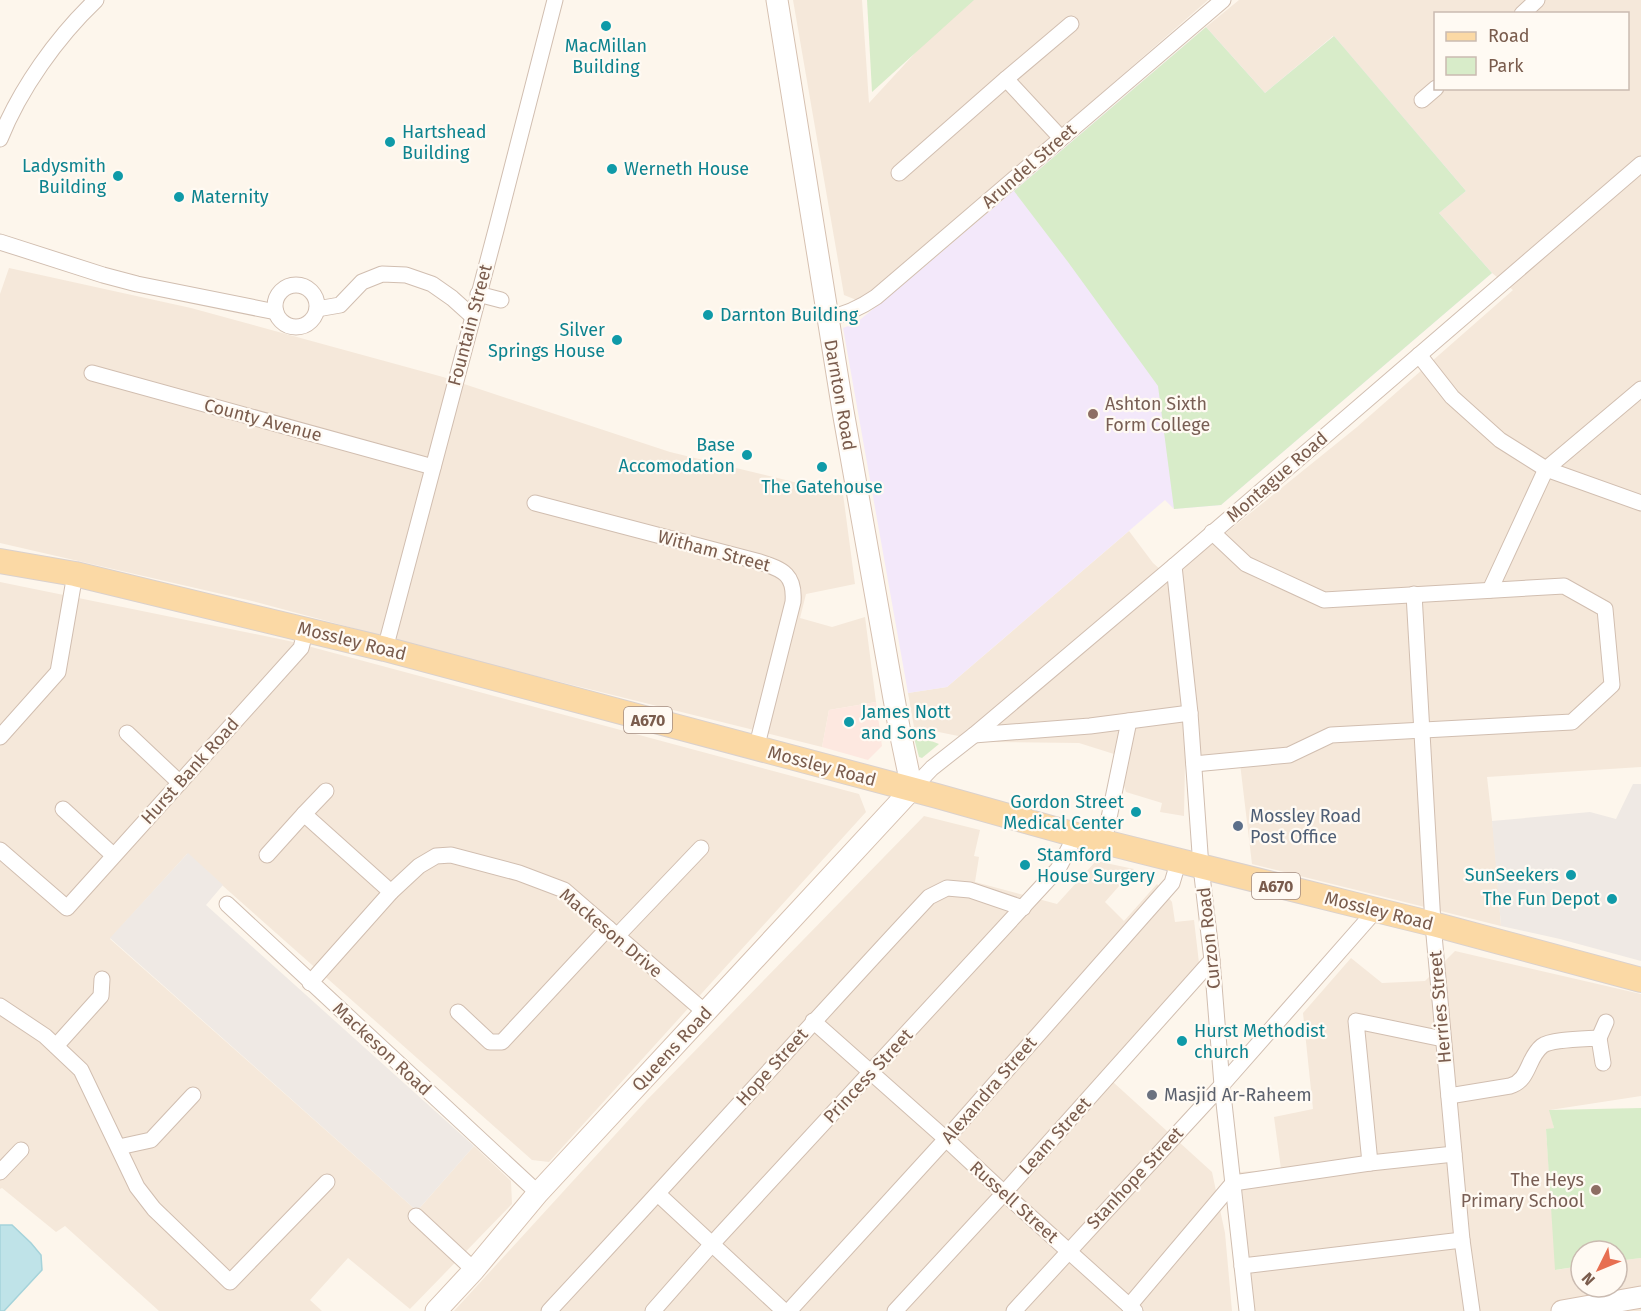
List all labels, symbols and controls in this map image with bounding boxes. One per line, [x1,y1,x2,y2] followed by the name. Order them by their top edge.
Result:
[1434,12,1629,90] legend
[599,19,613,33] marker: MacMillan Building
[1488,25,1530,47] text: Road
[565,35,647,78] place label: MacMillan Building
[1488,55,1524,77] text: Park
[977,119,1081,213] street label: Arundel Street
[402,121,487,164] place label: Hartshead Building
[383,135,397,149] marker: Hartshead Building
[22,155,107,198] place label: Ladysmith Building
[624,158,749,180] place label: Werneth House
[605,162,619,176] marker: Werneth House
[111,169,125,183] marker: Ladysmith Building
[191,186,269,208] place label: Maternity
[172,190,186,204] marker: Maternity
[443,261,497,388] street label: Fountain Street
[720,304,859,326] place label: Darnton Building
[701,308,715,322] marker: Darnton Building
[488,319,605,362] place label: Silver Springs House
[610,333,624,347] marker: Silver Springs House
[819,338,861,452] street label: Darnton Road
[1105,393,1210,436] place label: Ashton Sixth Form College
[202,394,324,446] street label: County Avenue
[1086,407,1100,421] marker: Ashton Sixth Form College
[1222,427,1332,527] street label: Montague Road
[619,434,735,477] place label: Base Accomodation
[740,448,754,462] marker: Base Accomodation
[815,460,829,474] marker: The Gatehouse
[761,476,883,498] place label: The Gatehouse
[655,525,773,577] street label: Witham Street
[295,617,409,665] street label: Mossley Road
[861,701,951,744] place label: James Nott and Sons
[624,707,672,733] road number: A670
[136,713,244,829] street label: Hurst Bank Road
[842,715,856,729] marker: James Nott and Sons
[765,741,879,791] street label: Mossley Road
[1003,791,1124,834] place label: Gordon Street Medical Center
[1129,805,1143,819] marker: Gordon Street Medical Center
[1250,805,1361,848] place label: Mossley Road Post Office
[1231,819,1245,833] marker: Mossley Road Post Office
[1037,844,1155,887] place label: Stamford House Surgery
[1018,858,1032,872] marker: Stamford House Surgery
[1465,864,1559,886] place label: SunSeekers
[1564,868,1578,882] marker: SunSeekers
[1252,873,1300,899] road number: A670
[555,884,667,982] street label: Mackeson Drive
[1193,886,1225,990] street label: Curzon Road
[1322,887,1436,935] street label: Mossley Road
[1482,888,1600,910] place label: The Fun Depot
[1605,892,1619,906] marker: The Fun Depot
[1424,949,1456,1064] street label: Herries Street
[328,998,436,1100] street label: Mackeson Road
[627,1002,717,1096] street label: Queens Road
[1194,1020,1326,1063] place label: Hurst Methodist church
[731,1023,813,1110] street label: Hope Street
[819,1024,918,1128] street label: Princess Street
[937,1032,1042,1148] street label: Alexandra Street
[1175,1034,1189,1048] marker: Hurst Methodist church
[1164,1084,1312,1106] place label: Masjid Ar-Raheem
[1145,1088,1159,1102] marker: Masjid Ar-Raheem
[1014,1092,1096,1179] street label: Leam Street
[1082,1122,1188,1234] street label: Stanhope Street
[965,1156,1063,1248] street label: Russell Street
[1461,1169,1584,1212] place label: The Heys Primary School
[1589,1183,1603,1197] marker: The Heys Primary School
[1569,1239,1629,1299] north arrow
[1578,1269,1599,1289] text: N

